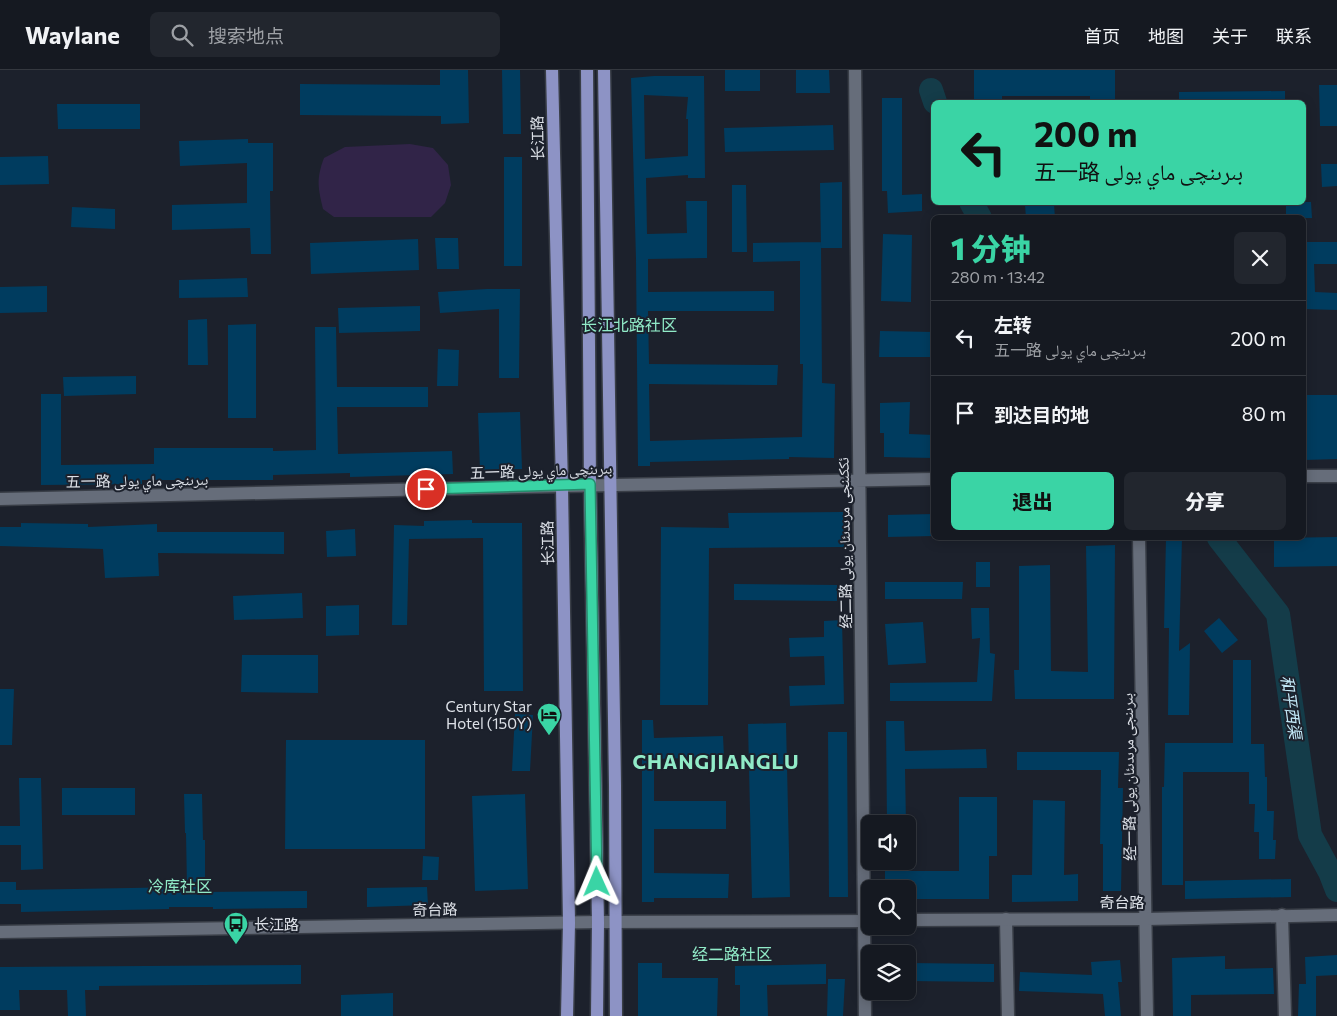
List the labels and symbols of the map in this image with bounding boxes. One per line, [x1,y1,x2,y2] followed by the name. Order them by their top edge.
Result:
[528,115,546,161] street label: 长江路
[581,315,677,334] district label: 长江北路社区
[834,457,856,629] street label: 经二路 ئككىنجى مرىدىئان يولى
[469,459,613,485] street label: 五一路 بىرىنچى ماي يولى
[405,468,447,510] pin
[66,470,208,494] street label: 五一路 بىرىنچى ماي يولى
[538,520,556,566] street label: 长江路
[1278,674,1306,742] water label: 和平西渠
[1118,693,1140,861] street label: 经一路 بىرىنجى مرىدىئان يولى
[445,697,532,732] place label: Century Star Hotel (150Y)
[536,702,562,736] hotel icon: Century Star Hotel (150Y)
[632,749,800,773] district label: CHANGJIANGLU
[570,855,622,907] position arrow
[148,876,212,895] district label: 冷库社区
[1099,893,1145,911] street label: 奇台路
[412,900,458,918] street label: 奇台路
[223,911,249,945] bus stop icon: 长江路
[254,915,299,933] place label: 长江路
[692,944,772,963] district label: 经二路社区

